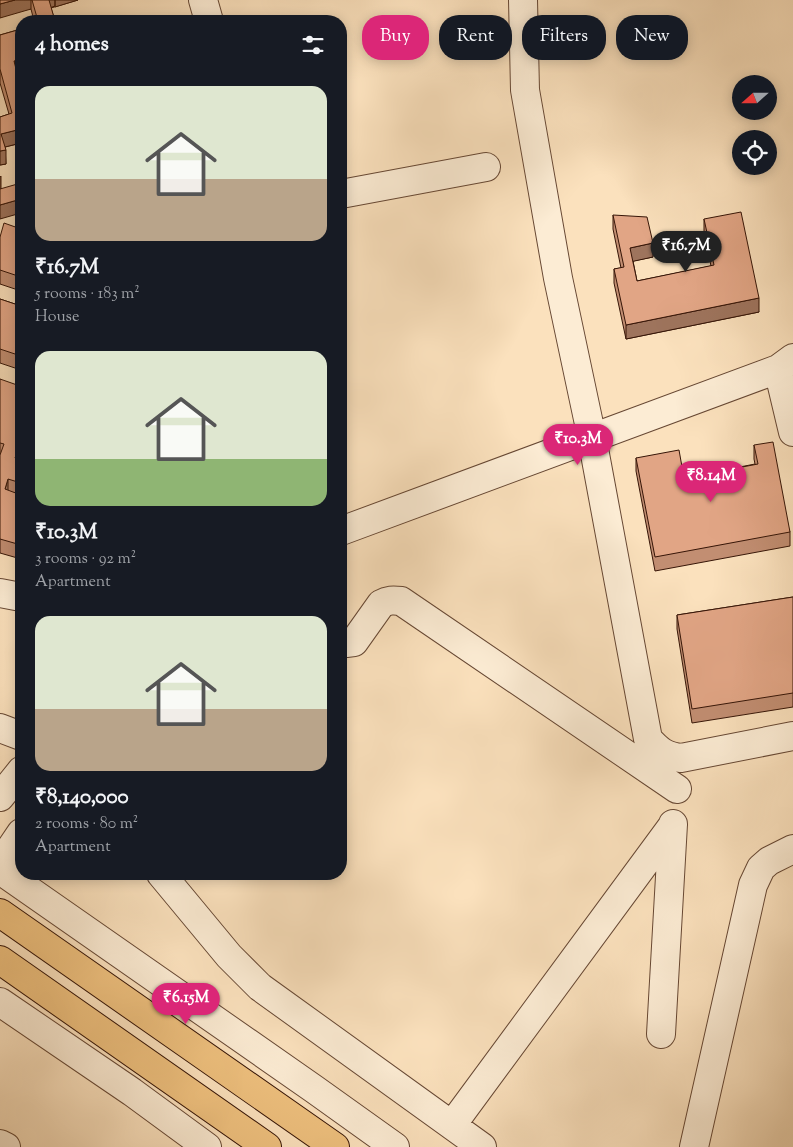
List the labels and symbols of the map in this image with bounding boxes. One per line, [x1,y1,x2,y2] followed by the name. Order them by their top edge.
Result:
[732,75,778,120] north arrow
[645,230,727,273] pin: ₹16.7M
[537,424,619,466] pin: ₹10.3M
[670,460,752,503] pin: ₹8.14M
[145,982,227,1025] pin: ₹6.15M

